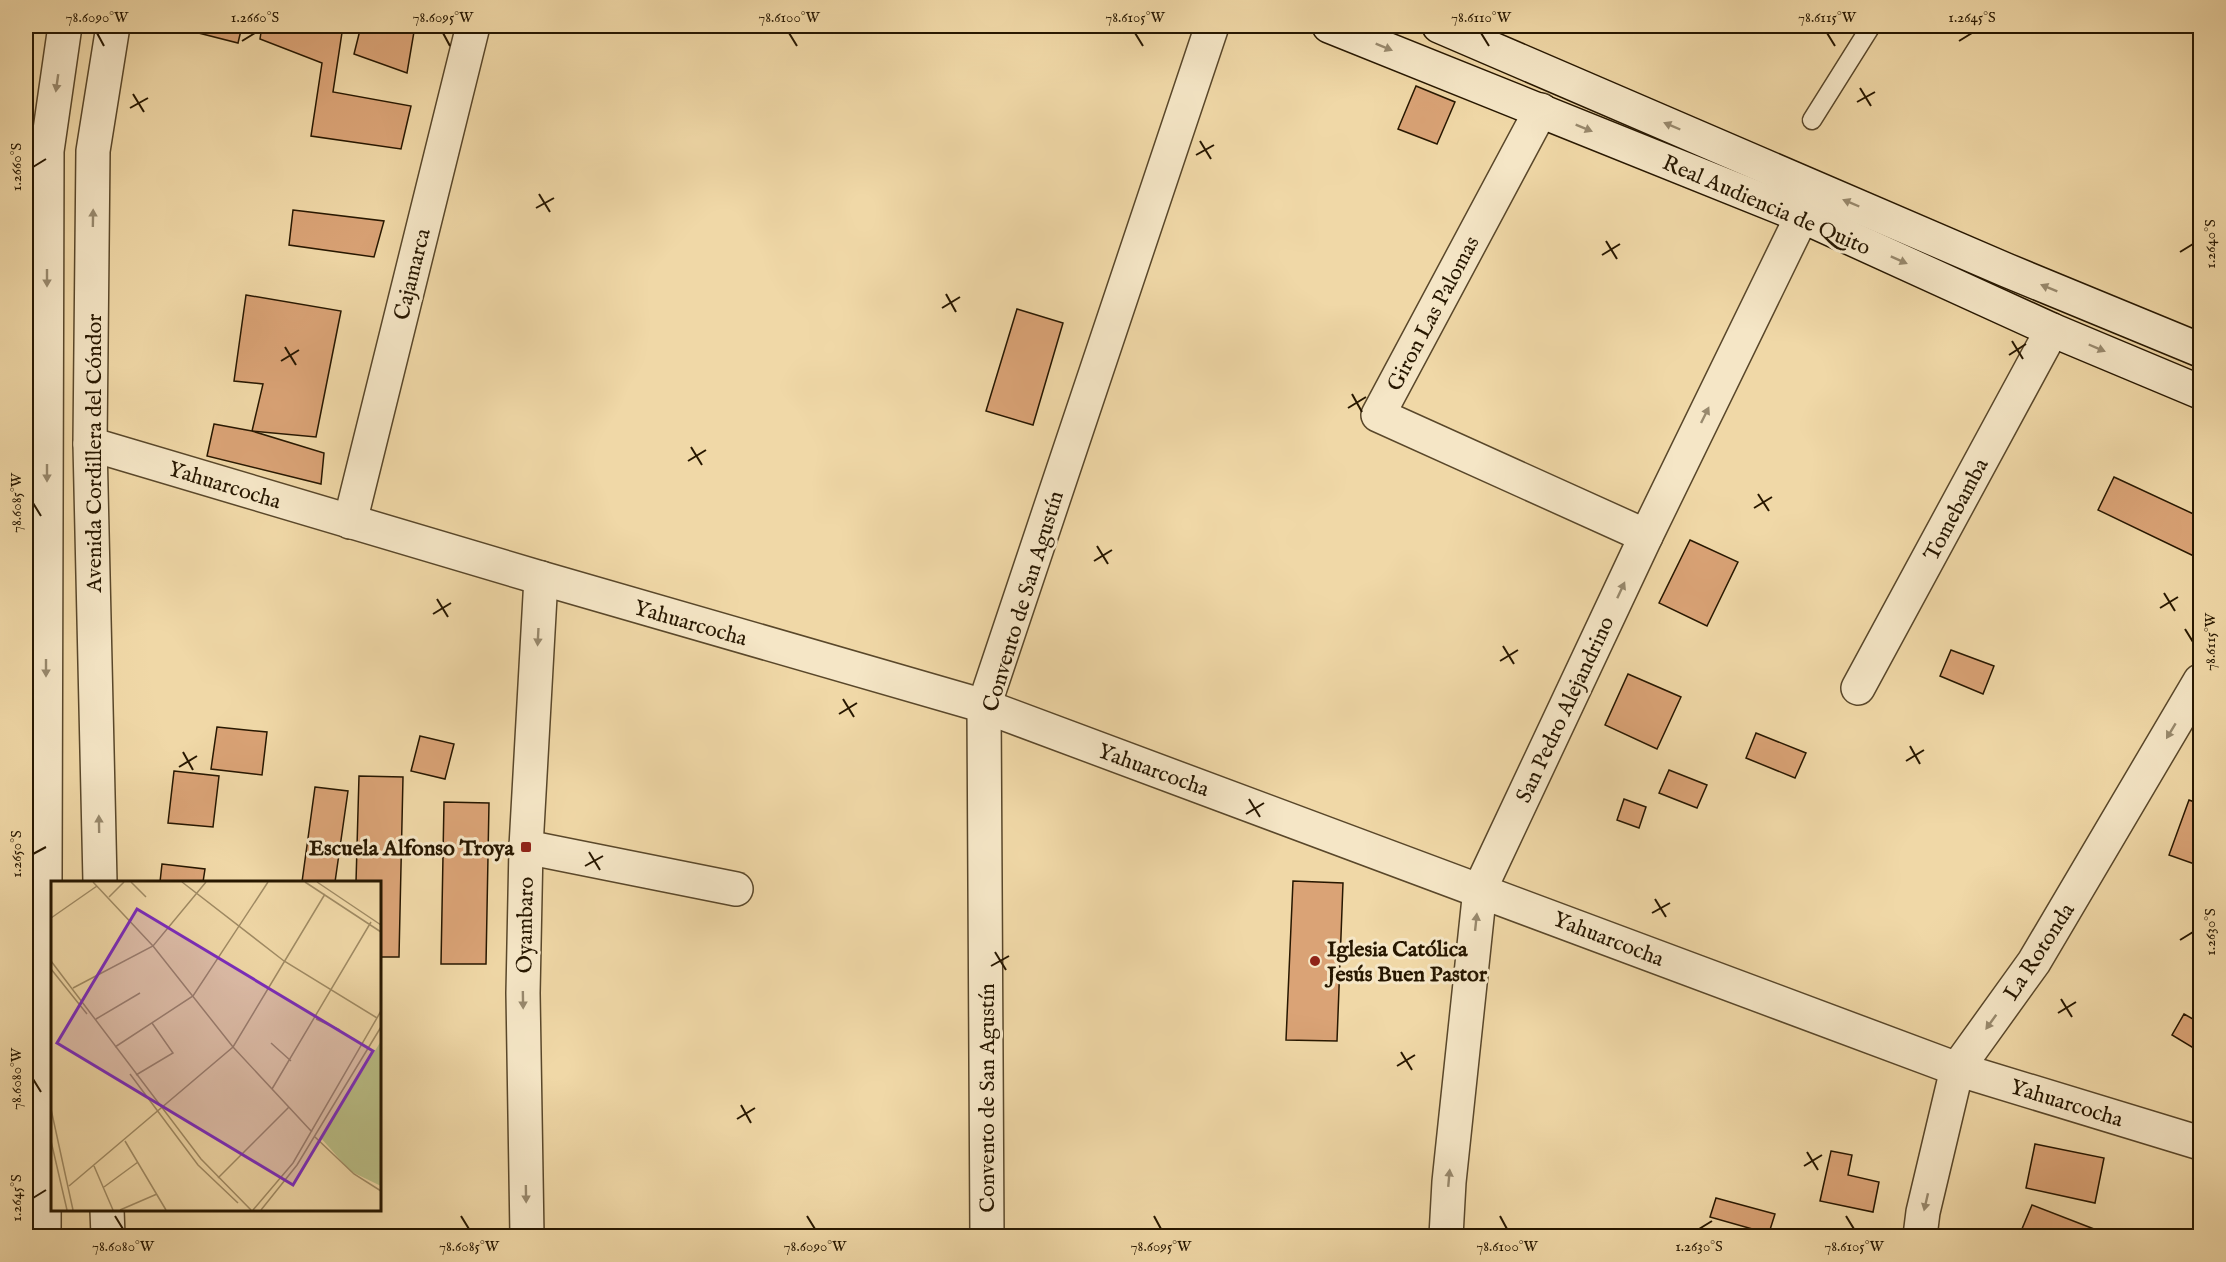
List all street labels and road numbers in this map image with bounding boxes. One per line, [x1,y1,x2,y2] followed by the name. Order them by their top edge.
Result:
[1658,149,1875,262] street label: Real Audiencia de Quito
[388,225,438,323] street label: Cajamarca
[1381,232,1486,396] street label: Giron Las Palomas
[81,314,109,593] street label: Avenida Cordillera del Cóndor
[1918,453,1996,566] street label: Tomebamba
[165,456,285,516] street label: Yahuarcocha
[977,487,1071,715] street label: Convento de San Agustín
[631,594,751,654] street label: Yahuarcocha
[1510,612,1621,808] street label: San Pedro Alejandrino
[1094,738,1213,804] street label: Yahuarcocha
[511,876,541,974] street label: Oyambaro
[1998,898,2082,1006] street label: La Rotonda
[1549,906,1668,974] street label: Yahuarcocha
[974,983,1002,1213] street label: Convento de San Agustín
[2007,1074,2127,1134] street label: Yahuarcocha

